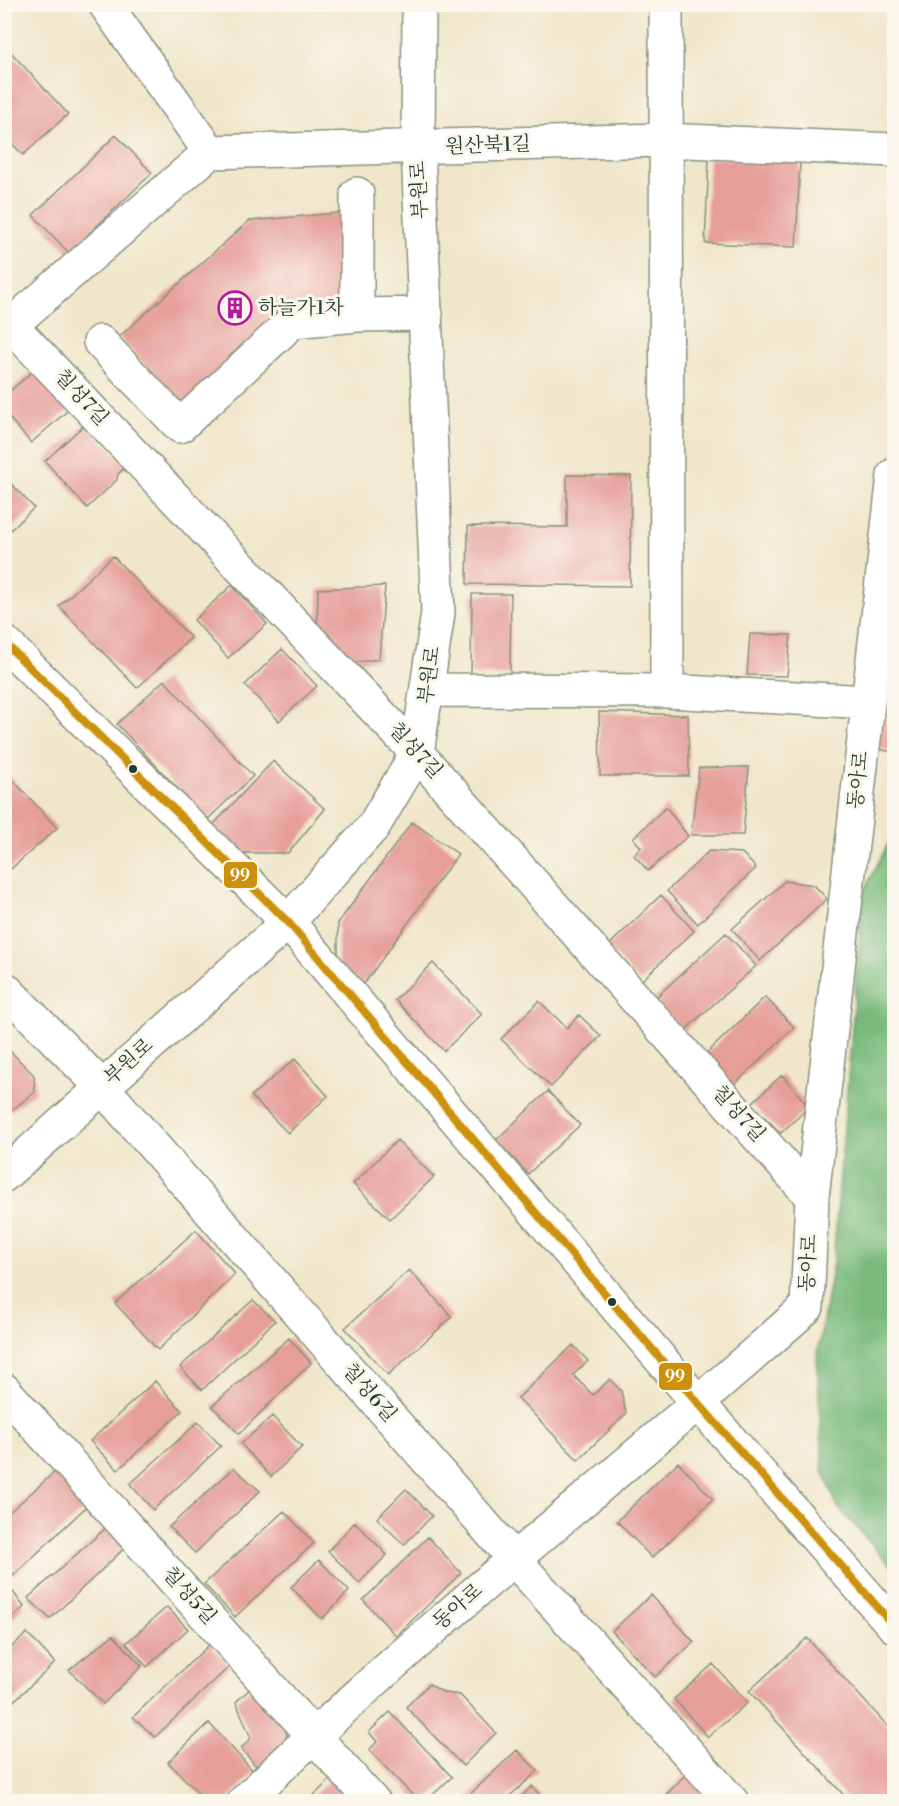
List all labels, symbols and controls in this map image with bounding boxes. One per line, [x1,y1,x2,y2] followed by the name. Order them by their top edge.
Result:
[445,132,531,160] street label: 원산북1길
[406,160,434,220] street label: 부원로
[217,290,253,326] building icon: 하늘가1차
[258,296,345,321] place label: 하늘가1차
[49,365,113,431] street label: 칠성7길
[414,645,446,705] street label: 부원로
[383,718,447,784] street label: 칠성7길
[844,750,874,810] street label: 동아로
[127,763,139,775] unlabelled marker
[223,861,258,889] line badge: 99
[230,866,250,886] text: 99
[99,1033,159,1091] street label: 부원로
[706,1080,770,1148] street label: 칠성7길
[795,1233,823,1293] street label: 동아로
[606,1296,618,1308] unlabelled marker
[337,1358,401,1428] street label: 칠성6길
[658,1362,693,1391] line badge: 99
[665,1367,685,1387] text: 99
[157,1562,221,1630] street label: 칠성5길
[428,1579,488,1635] street label: 동아로

